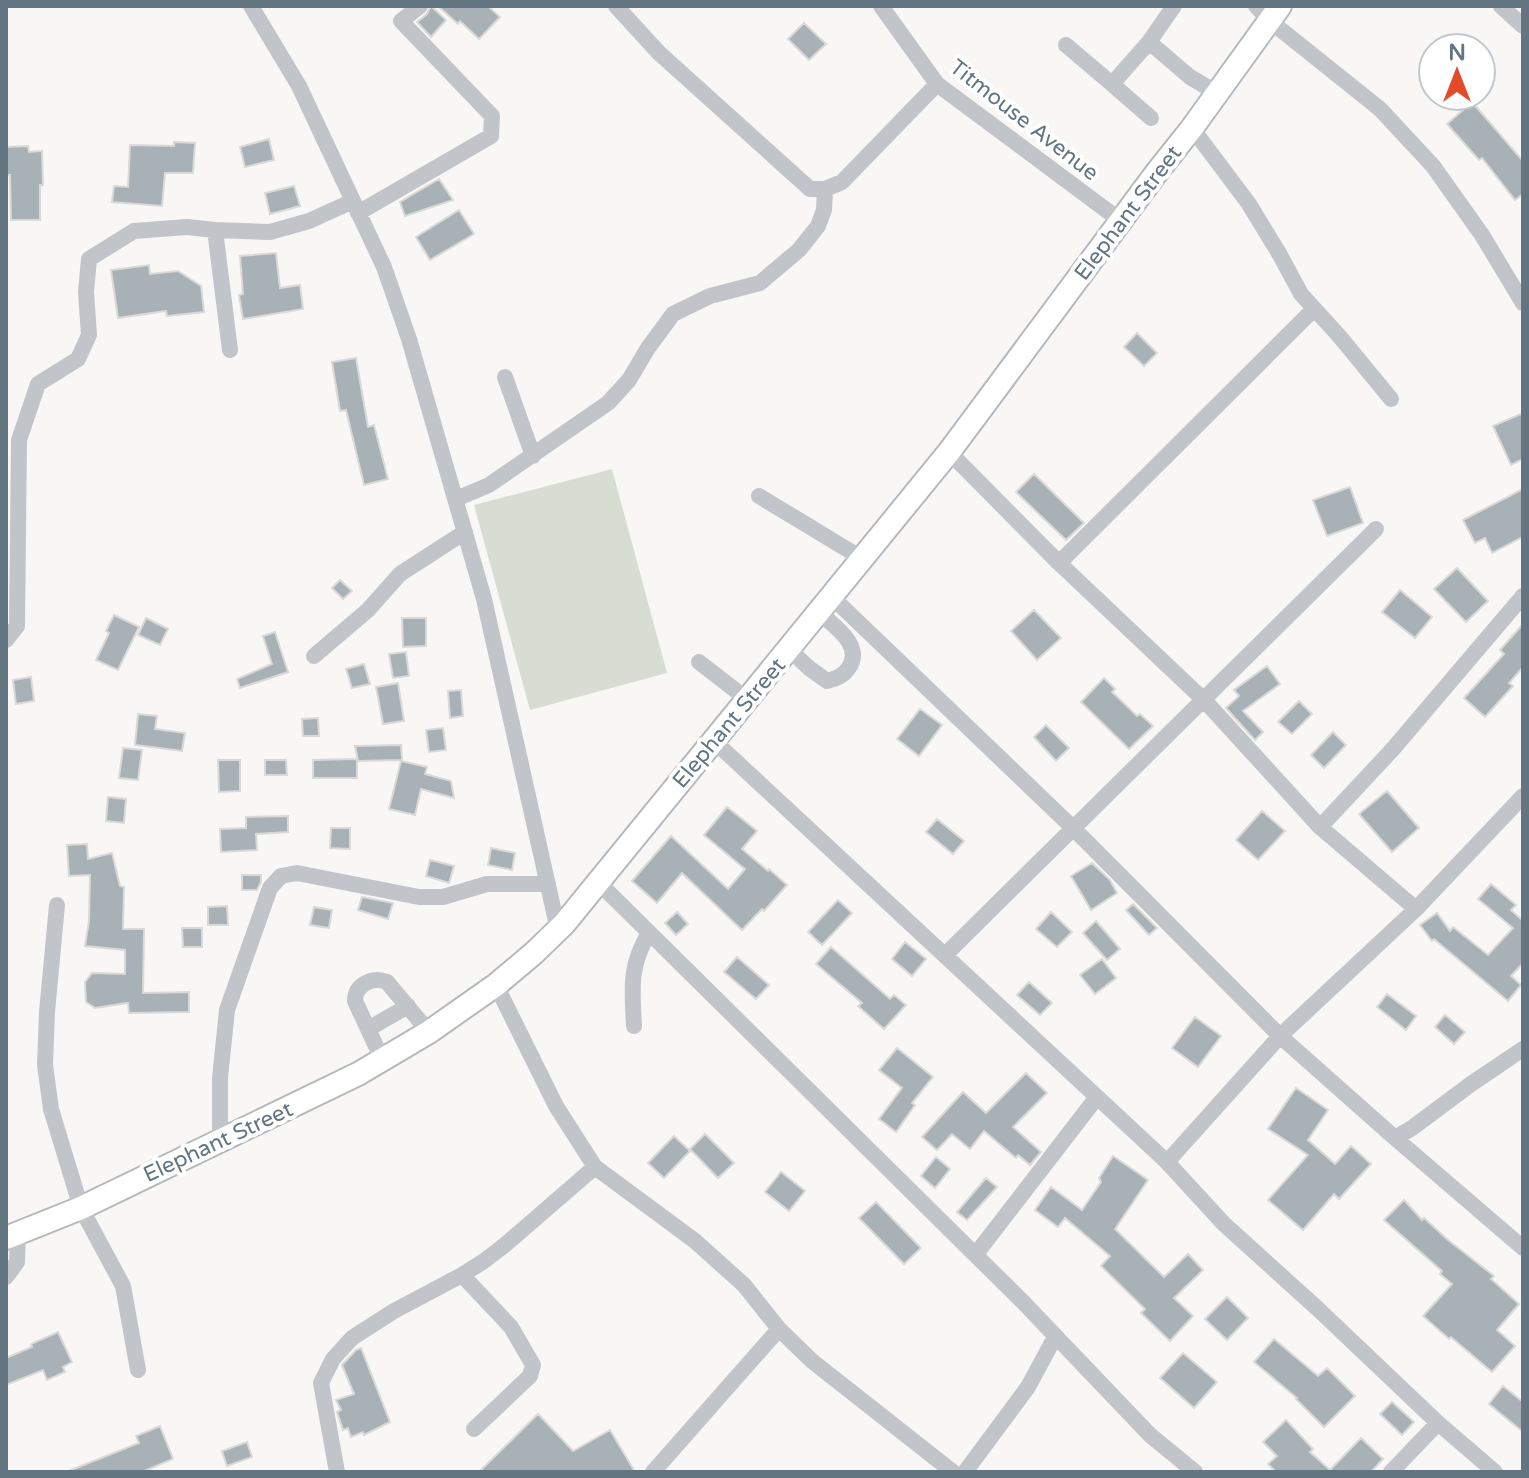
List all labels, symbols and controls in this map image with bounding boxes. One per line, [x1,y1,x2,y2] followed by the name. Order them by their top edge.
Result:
[1417,32,1497,112] north arrow
[1448,40,1466,66] text: N
[944,54,1104,186] street label: Titmouse Avenue
[1069,141,1187,285] street label: Elephant Street
[667,653,791,793] street label: Elephant Street
[139,1096,297,1188] street label: Elephant Street

